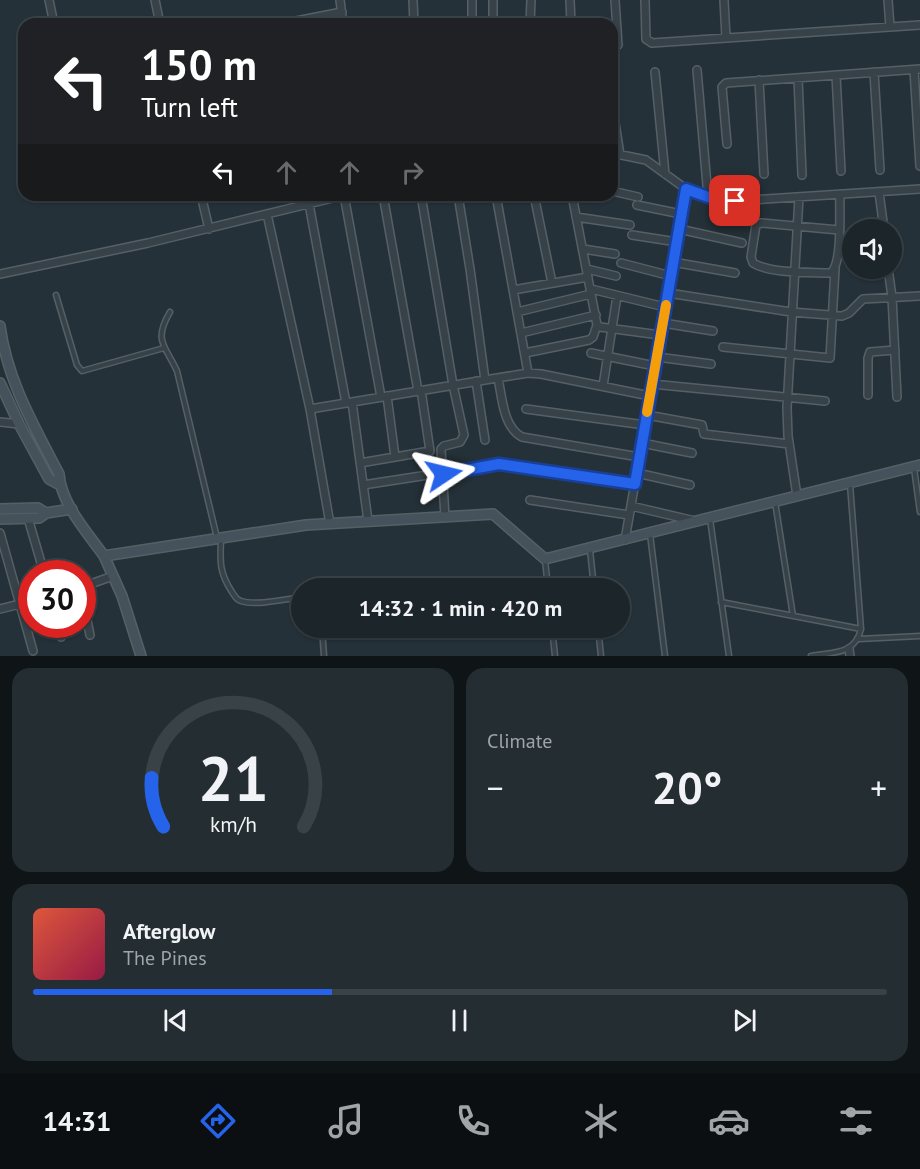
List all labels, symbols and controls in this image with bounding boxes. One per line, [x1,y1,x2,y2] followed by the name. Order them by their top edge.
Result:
[141,37,257,92] text: 150 m
[42,42,120,120] icon: left
[141,90,238,124] text: Turn left
[207,156,240,189] icon: left
[270,156,303,189] icon: ahead
[333,156,366,189] icon: ahead
[396,156,429,189] icon: right
[709,175,760,226] pin
[718,184,751,217] icon: arrive
[842,219,902,279] map controls
[842,219,902,279] button: sound
[412,442,476,506] position arrow
[18,560,96,638] speed limit sign: 30
[359,594,562,622] text: 14:32 · 1 min · 420 m
[487,728,553,754] text: Climate
[198,737,268,818] text: 21
[652,758,722,816] text: 20°
[487,766,504,809] text: −
[870,766,887,809] text: +
[209,810,256,838] text: km/h
[123,917,215,945] text: Afterglow
[123,945,207,971] text: The Pines
[159,1004,192,1037] icon: previous
[443,1004,476,1037] icon: pause
[728,1004,761,1037] icon: next
[197,1100,239,1142] icon: directions
[325,1100,367,1142] icon: music
[452,1100,494,1142] icon: phone
[580,1100,622,1142] icon: climate
[708,1100,750,1142] icon: car
[835,1100,877,1142] icon: filters
[43,1104,111,1138] text: 14:31

